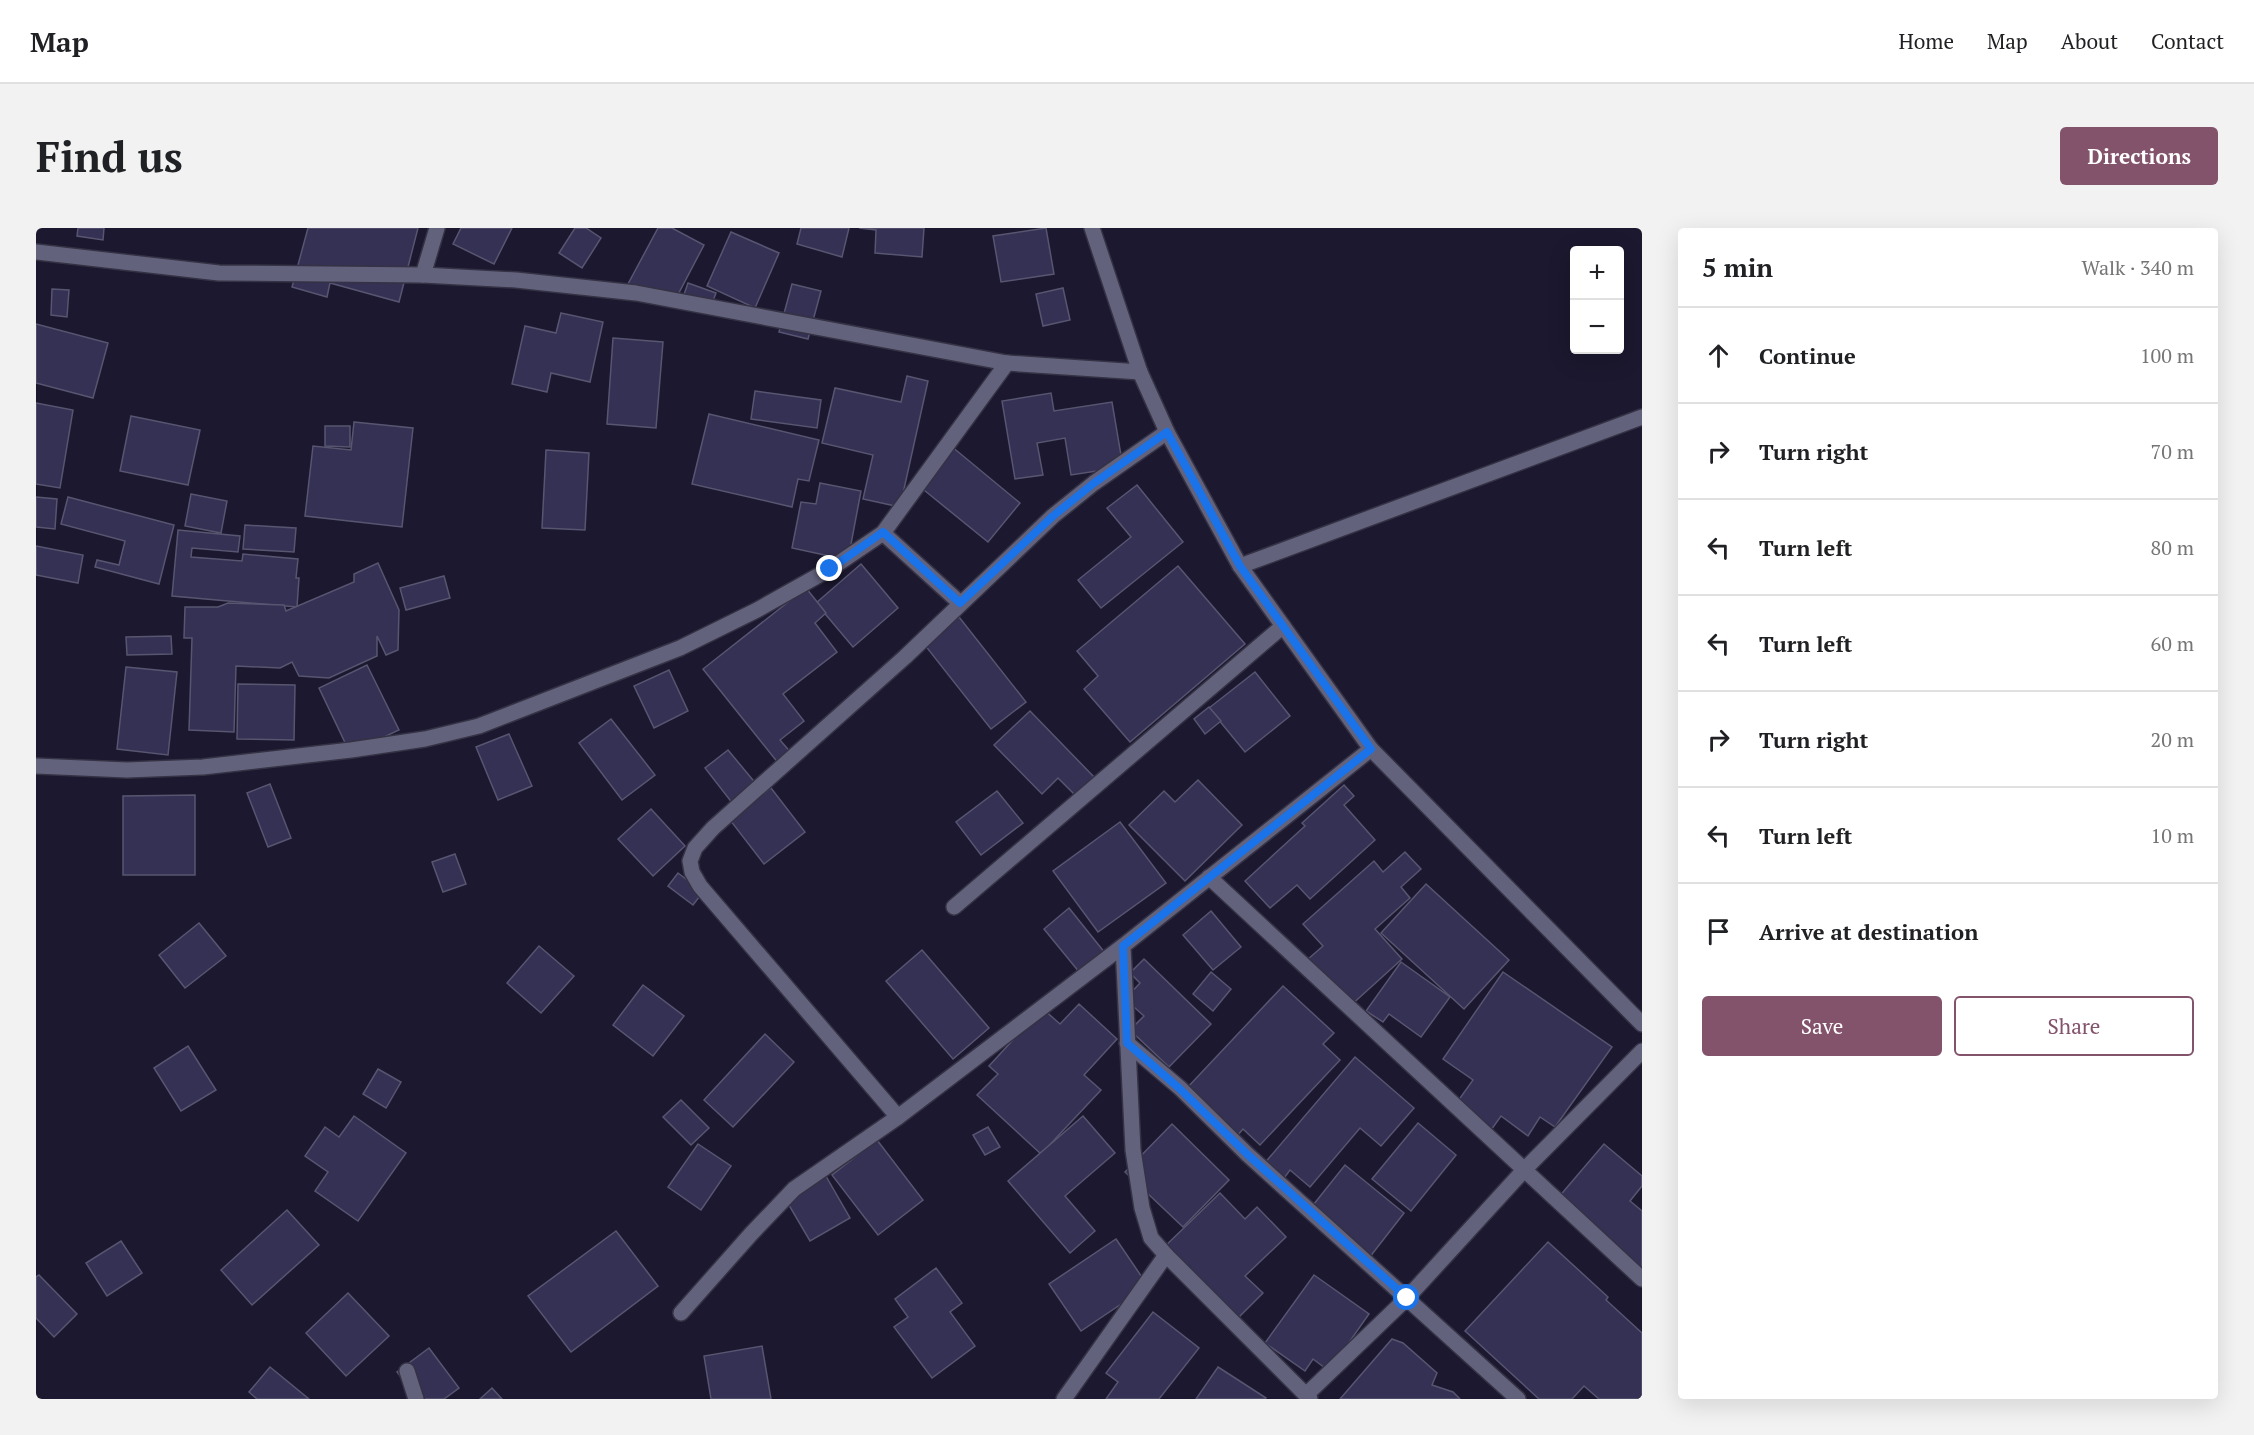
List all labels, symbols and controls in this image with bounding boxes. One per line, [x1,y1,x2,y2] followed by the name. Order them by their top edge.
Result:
[30,23,89,60] text: Map
[1898,27,1954,55] text: Home
[1987,27,2028,55] text: Map
[2061,27,2118,55] text: About
[2151,27,2224,55] text: Contact
[2060,127,2218,185] button: Directions
[36,128,183,184] text: Find us
[1570,246,1624,354] map controls
[1570,246,1624,300] button: +
[1702,250,1773,284] text: 5 min
[2082,254,2194,281] text: Walk · 340 m
[1570,300,1624,354] button: −
[1702,339,1735,372] icon: ahead
[1759,341,1856,370] text: Continue
[2140,342,2194,369] text: 100 m
[1702,435,1735,468] icon: right
[1759,437,1868,466] text: Turn right
[2151,438,2194,465] text: 70 m
[1702,531,1735,564] icon: left
[1759,533,1852,562] text: Turn left
[2151,534,2194,561] text: 80 m
[816,555,842,581] route end
[1702,627,1735,660] icon: left
[1759,629,1852,658] text: Turn left
[2151,630,2194,657] text: 60 m
[1702,723,1735,756] icon: right
[1759,725,1868,754] text: Turn right
[2151,726,2194,753] text: 20 m
[1702,819,1735,852] icon: left
[1759,821,1852,850] text: Turn left
[2151,822,2194,849] text: 10 m
[1702,915,1735,948] icon: arrive
[1759,917,1978,946] text: Arrive at destination
[1702,996,1942,1056] button: Save
[1954,996,2194,1056] button: Share
[1393,1284,1419,1310] route start

